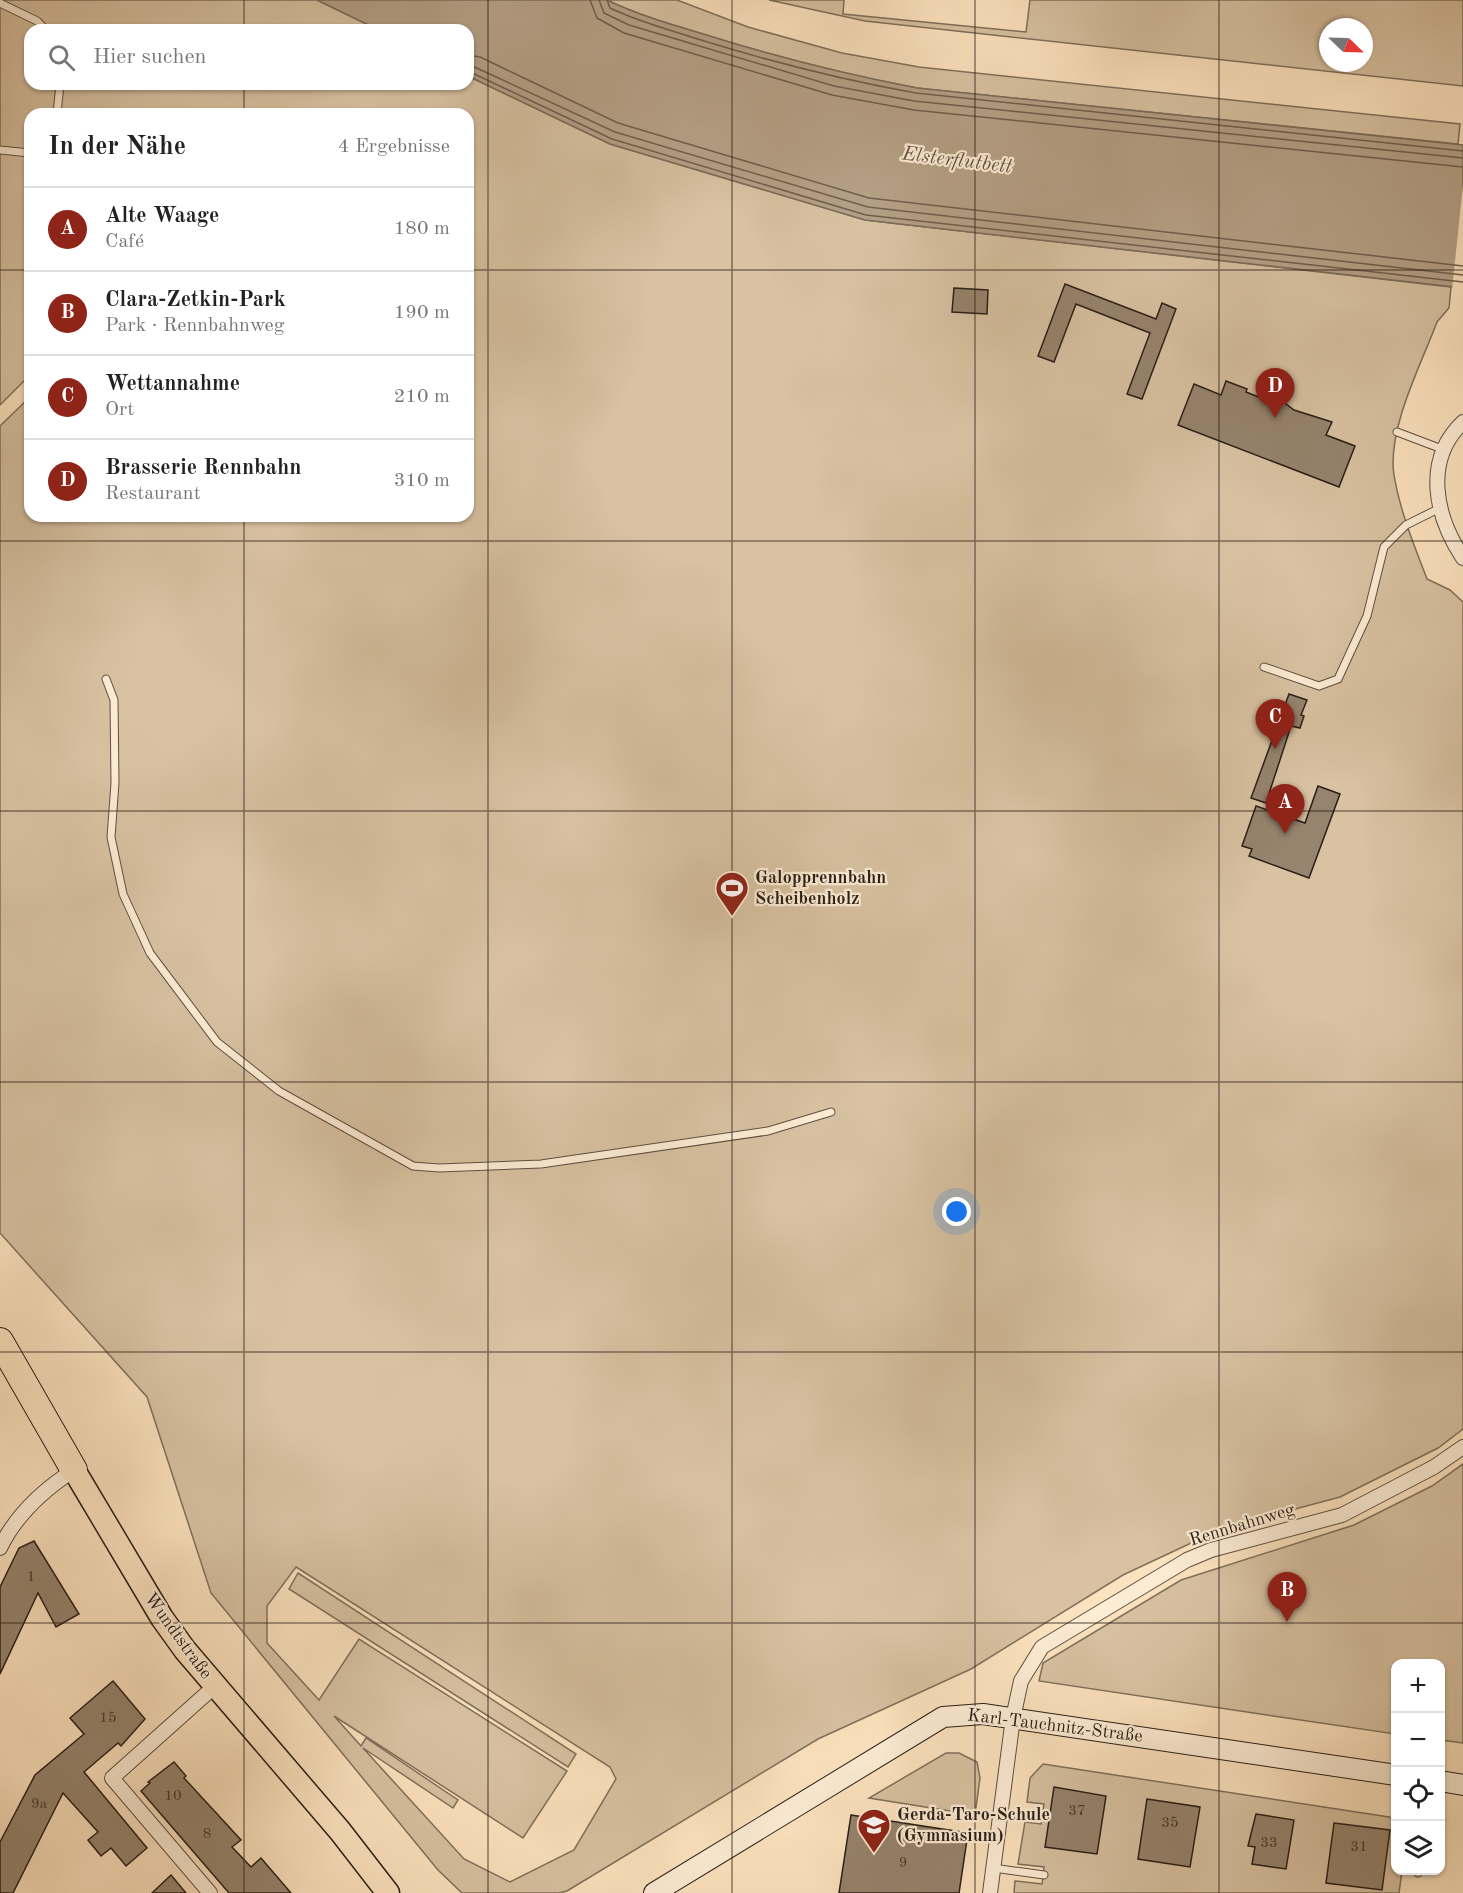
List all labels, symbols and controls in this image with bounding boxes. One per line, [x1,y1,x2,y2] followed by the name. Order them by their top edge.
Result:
[1319,18,1373,72] north arrow
[24,24,474,90] search box
[45,41,78,74] icon: search
[93,46,206,68] text: Hier suchen
[48,134,186,160] text: In der Nähe
[338,137,450,157] text: 4 Ergebnisse
[900,144,1014,178] water label: Elsterflutbett
[105,205,219,227] text: Alte Waage
[60,219,75,239] text: A
[394,219,450,239] text: 180 m
[105,232,144,252] text: Café
[105,289,286,311] text: Clara-Zetkin-Park
[60,303,75,323] text: B
[394,303,450,323] text: 190 m
[105,316,284,336] text: Park · Rennbahnweg
[1256,368,1294,418] pin: D
[105,373,240,395] text: Wettannahme
[61,387,74,407] text: C
[394,387,450,407] text: 210 m
[105,400,134,420] text: Ort
[105,457,302,479] text: Brasserie Rennbahn
[60,471,75,491] text: D
[394,471,450,491] text: 310 m
[105,484,201,504] text: Restaurant
[1256,700,1294,749] pin: C
[1266,784,1304,834] pin: A
[755,869,886,908] place label: Galopprennbahn Scheibenholz
[714,870,750,917] sports icon: Galopprennbahn Scheibenholz
[942,1197,971,1226] your location
[1187,1500,1297,1550] street label: Rennbahnweg
[27,1570,35,1585] house number: 1
[1268,1572,1306,1622] pin: B
[141,1590,215,1682] street label: Wundtstraße
[1391,1659,1445,1875] map controls
[1391,1659,1445,1713] button: +
[966,1706,1144,1746] street label: Karl-Tauchnitz-Straße
[99,1711,117,1726] house number: 15
[1391,1713,1445,1767] button: −
[1391,1767,1445,1821] button: locate
[164,1789,182,1804] house number: 10
[31,1797,48,1812] house number: 9a
[1068,1804,1086,1819] house number: 37
[897,1806,1050,1845] place label: Gerda-Taro-Schule (Gymnasium)
[856,1807,892,1854] school or university icon: Gerda-Taro-Schule (Gymnasium)
[1161,1816,1179,1831] house number: 35
[1391,1821,1445,1875] button: layers
[203,1827,211,1842] house number: 8
[1260,1836,1278,1851] house number: 33
[1350,1840,1368,1855] house number: 31
[899,1856,907,1871] house number: 9

